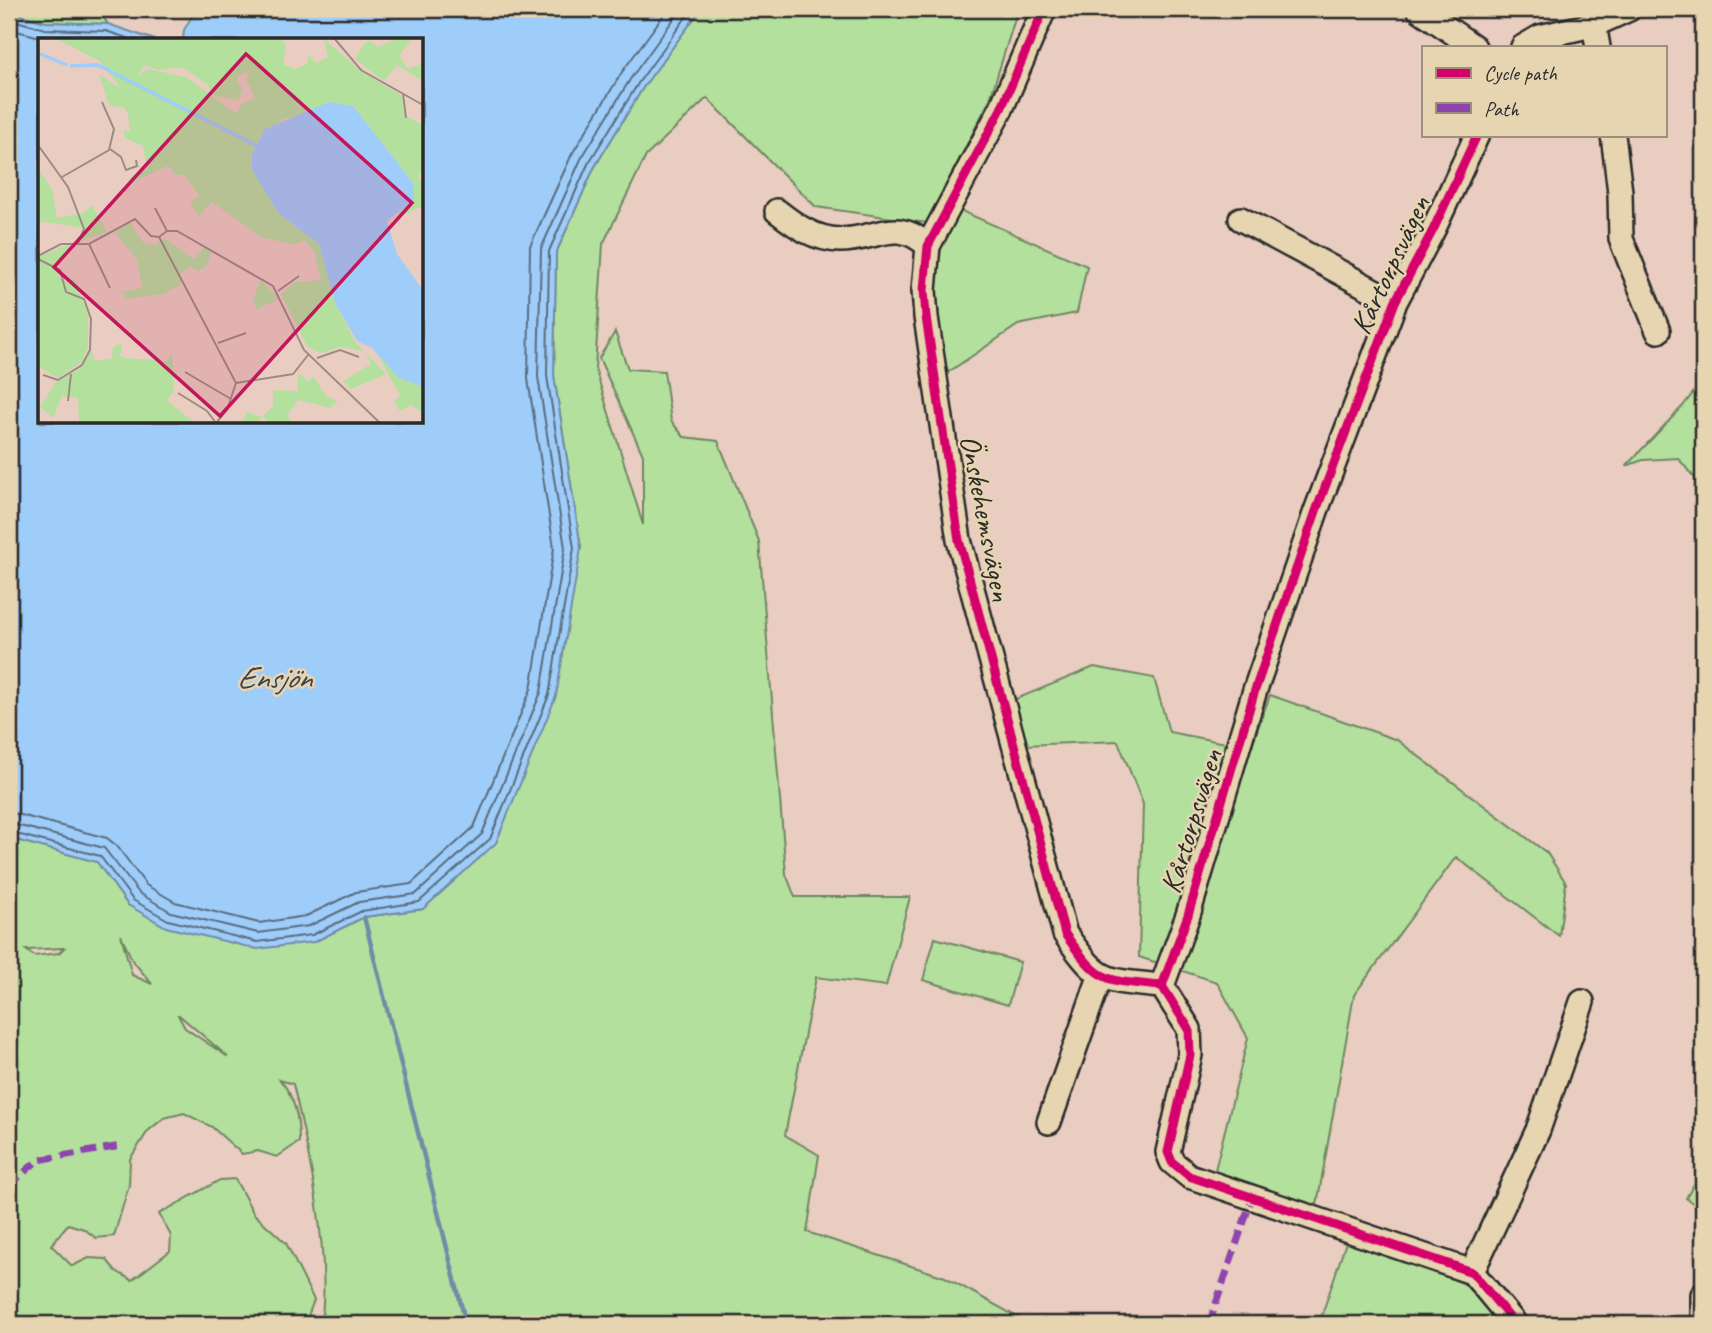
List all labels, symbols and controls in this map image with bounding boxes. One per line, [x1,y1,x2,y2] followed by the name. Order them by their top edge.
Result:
[38,38,424,424] inset map
[1422,46,1666,136] legend
[1484,60,1557,86] text: Cycle path
[1484,96,1520,122] text: Path
[1341,189,1439,340] street label: Kårtorpsvägen
[951,432,1021,605] street label: Önskehemsvägen
[237,657,314,698] water label: Ensjön
[1151,744,1231,898] street label: Kårtorpsvägen

